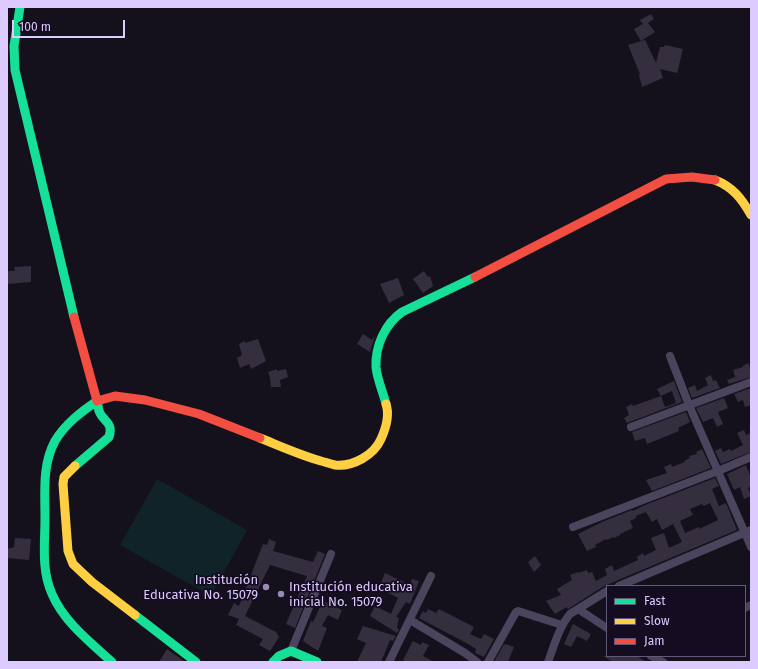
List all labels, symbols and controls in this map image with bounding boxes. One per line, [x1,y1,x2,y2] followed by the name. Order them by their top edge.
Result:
[14,12,127,38] scale bar
[19,20,51,34] text: 100 m
[143,572,258,603] place label: Institución Educativa No. 15079
[289,579,413,610] place label: Institución educativa inicial No. 15079
[261,582,271,592] marker: Institución Educativa No. 15079
[606,585,746,657] legend
[276,589,286,599] marker: Institución educativa inicial No. 15079
[644,594,666,608] text: Fast
[644,614,670,628] text: Slow
[644,634,664,648] text: Jam

